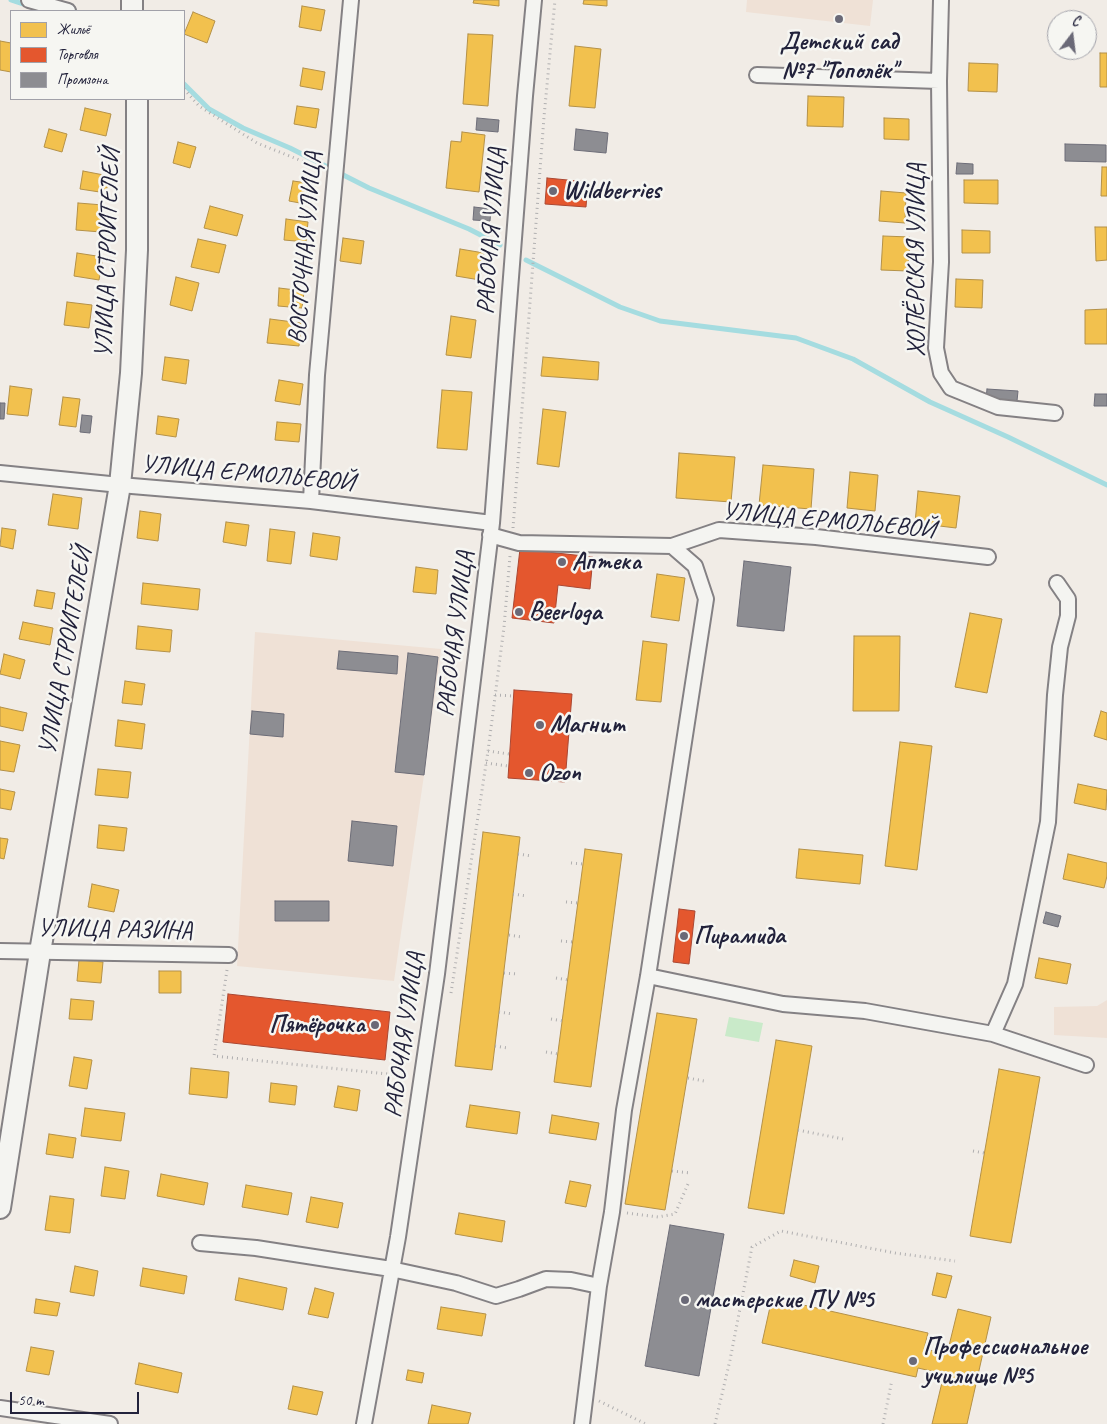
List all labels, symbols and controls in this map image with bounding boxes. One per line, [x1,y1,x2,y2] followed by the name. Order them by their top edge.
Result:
[10,10,185,100] legend
[1047,10,1097,60] north arrow
[1070,12,1081,30] text: С
[833,13,845,25] marker: Детский сад №7 "Тополёк"
[57,20,90,39] text: Жильё
[780,27,898,86] place label: Детский сад №7 "Тополёк"
[57,45,98,64] text: Торговля
[57,70,108,89] text: Промзона
[471,147,513,315] street label: РАБОЧАЯ УЛИЦА
[89,148,127,358] street label: УЛИЦА СТРОИТЕЛЕЙ
[283,151,329,345] street label: ВОСТОЧНАЯ УЛИЦА
[902,163,932,357] street label: ХОПЁРСКАЯ УЛИЦА
[563,176,661,206] place label: Wildberries
[547,185,559,197] marker: Wildberries
[140,450,356,498] street label: УЛИЦА ЕРМОЛЬЕВОЙ
[721,497,937,545] street label: УЛИЦА ЕРМОЛЬЕВОЙ
[33,545,99,757] street label: УЛИЦА СТРОИТЕЛЕЙ
[572,547,641,577] place label: Аптека
[431,549,481,719] street label: РАБОЧАЯ УЛИЦА
[556,556,568,568] marker: Аптека
[529,597,602,627] place label: Beerloga
[513,606,525,618] marker: Beerloga
[550,710,626,740] place label: Магнит
[534,719,546,731] marker: Магнит
[539,758,581,788] place label: Ozon
[523,767,535,779] marker: Ozon
[37,914,193,946] street label: УЛИЦА РАЗИНА
[694,921,785,951] place label: Пирамида
[678,930,690,942] marker: Пирамида
[379,950,431,1120] street label: РАБОЧАЯ УЛИЦА
[269,1010,365,1040] place label: Пятёрочка
[369,1019,381,1031] marker: Пятёрочка
[695,1285,874,1315] place label: мастерские ПУ №5
[679,1294,691,1306] marker: мастерские ПУ №5
[923,1332,1087,1391] place label: Профессиональное училище №5
[907,1355,919,1367] marker: Профессиональное училище №5
[12,1382,141,1414] scale bar
[18,1391,44,1410] text: 50 m

